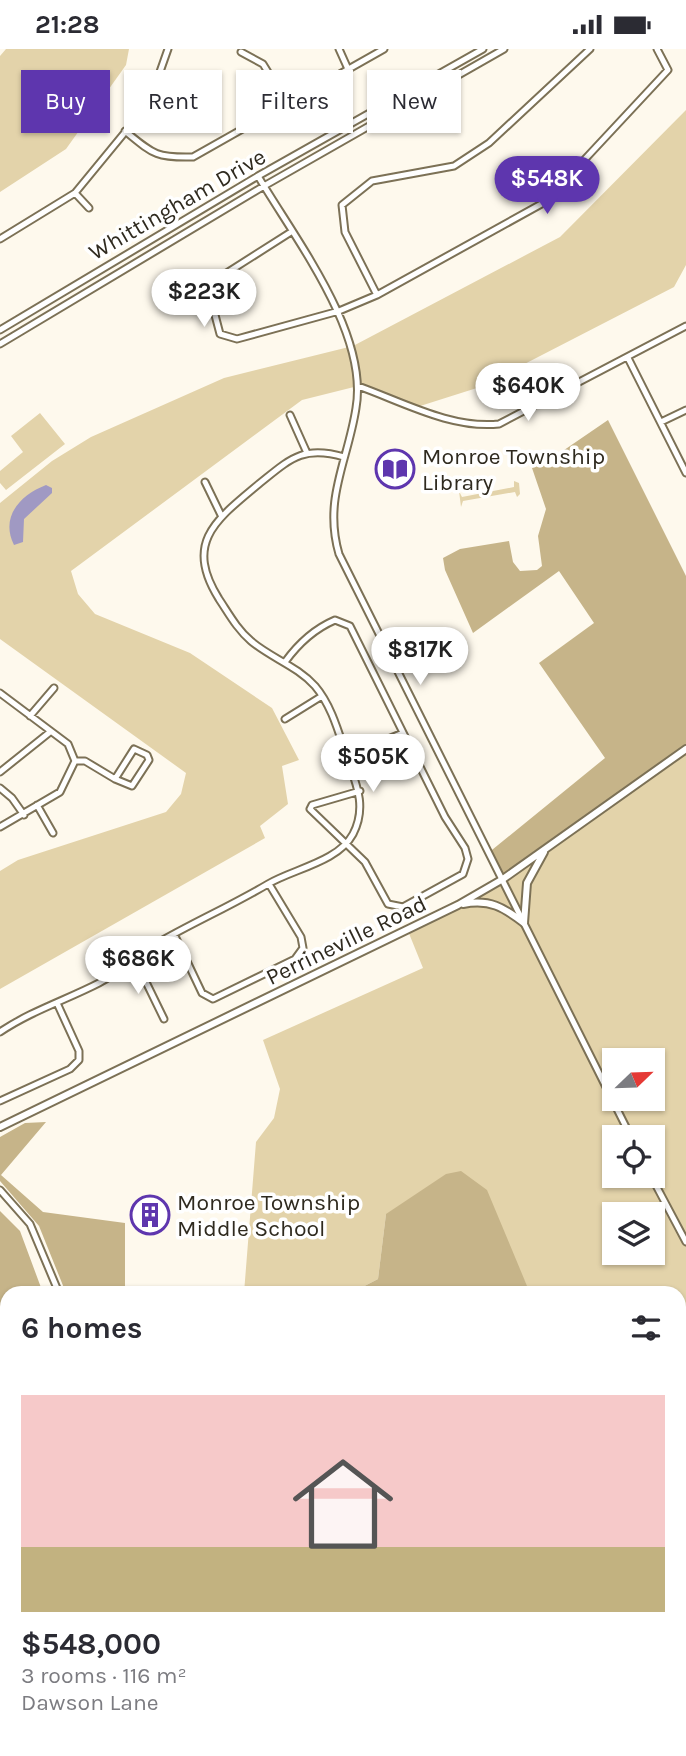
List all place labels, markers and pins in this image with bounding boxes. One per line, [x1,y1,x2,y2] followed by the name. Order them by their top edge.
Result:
[498,157,596,216] pin: $548K
[155,269,253,329] pin: $223K
[479,363,577,423] pin: $640K
[422,443,605,496] place label: Monroe Township Library
[374,448,416,490] library icon: Monroe Township Library
[371,627,469,687] pin: $817K
[324,735,422,794] pin: $505K
[89,937,187,996] pin: $686K
[177,1189,360,1242] place label: Monroe Township Middle School
[129,1194,171,1236] building icon: Monroe Township Middle School

